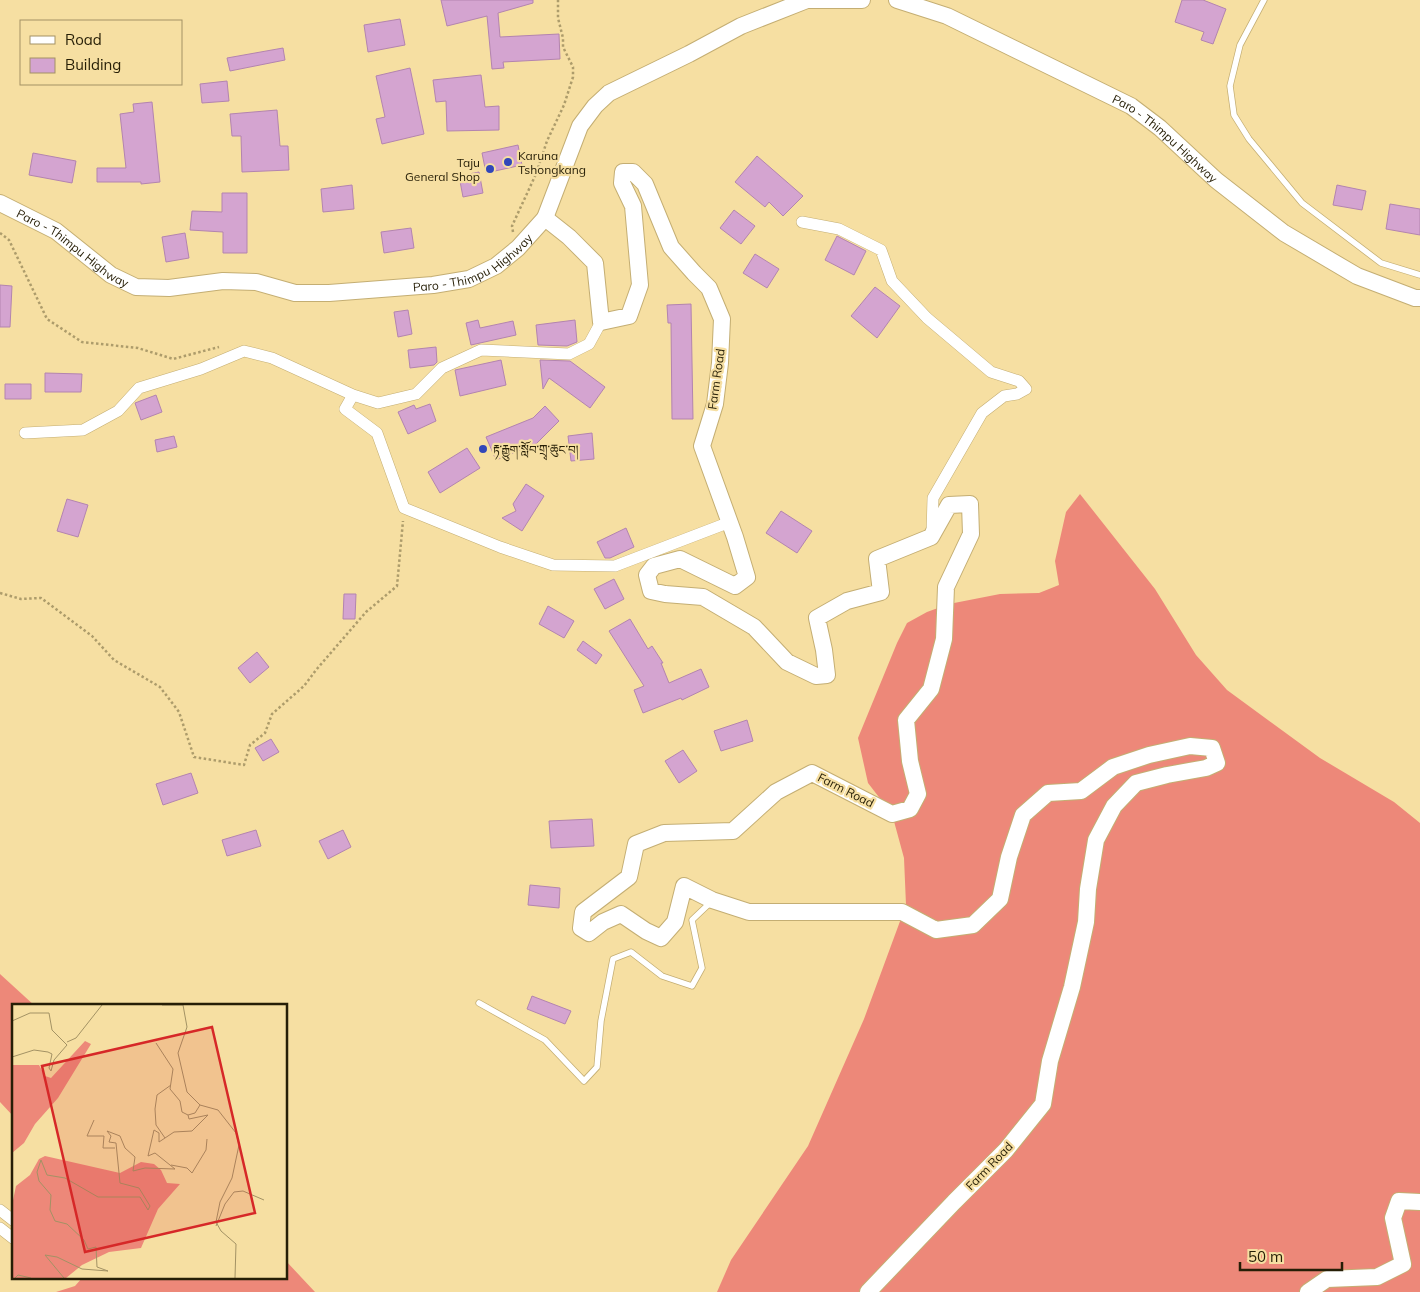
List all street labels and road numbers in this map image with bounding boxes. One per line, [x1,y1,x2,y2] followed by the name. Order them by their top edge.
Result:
[1110,91,1222,186] street label: Paro - Thimpu Highway
[14,205,132,290] street label: Paro - Thimpu Highway
[412,230,536,294] street label: Paro - Thimpu Highway
[704,348,728,410] street label: Farm Road
[815,769,877,811] street label: Farm Road
[962,1139,1016,1193] street label: Farm Road

